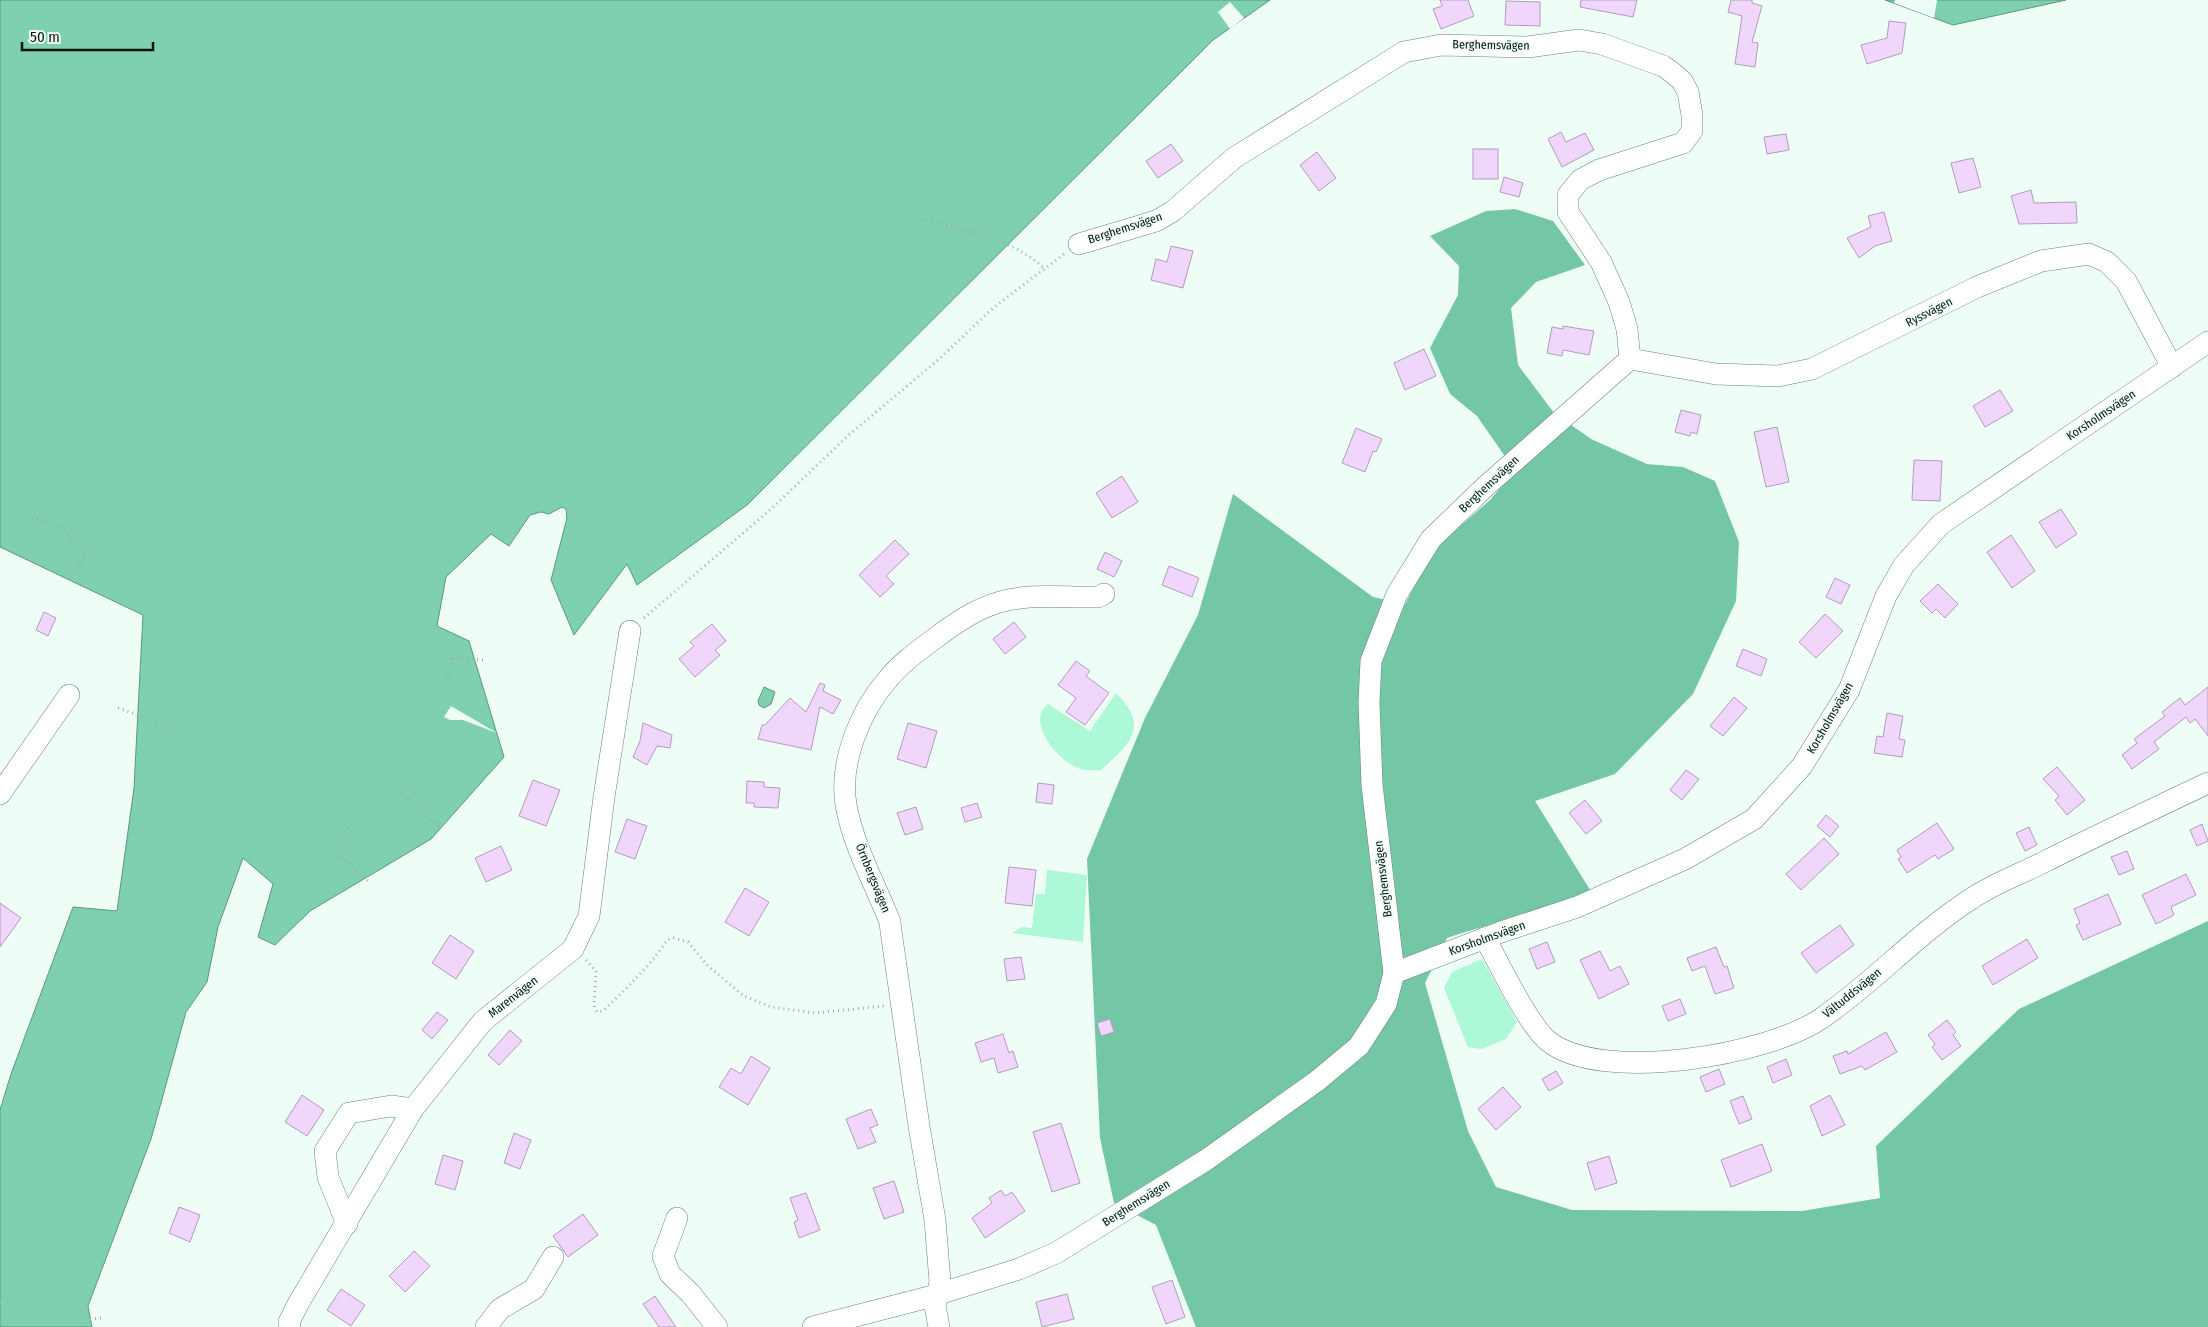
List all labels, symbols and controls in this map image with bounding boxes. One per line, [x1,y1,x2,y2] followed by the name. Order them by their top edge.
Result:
[22,20,154,52] scale bar
[30,28,60,46] text: 50 m
[1452,37,1530,53] street label: Berghemsvägen
[1086,209,1164,247] street label: Berghemsvägen
[1903,294,1955,330] street label: Ryssvägen
[2064,387,2138,443] street label: Korsholmsvägen
[1456,453,1522,515] street label: Berghemsvägen
[1804,680,1856,756] street label: Korsholmsvägen
[1371,840,1395,918] street label: Berghemsvägen
[853,841,895,915] street label: Örnbergsvägen
[1447,918,1527,958] street label: Korsholmsvägen
[1820,965,1884,1021] street label: Vältuddsvägen
[485,973,541,1021] street label: Marenvägen
[1100,1177,1172,1229] street label: Berghemsvägen

